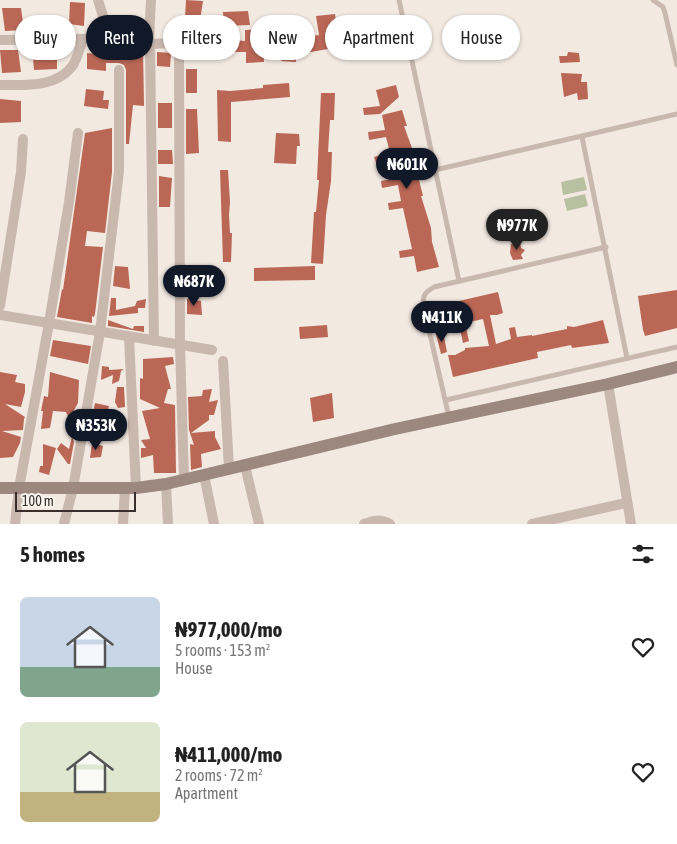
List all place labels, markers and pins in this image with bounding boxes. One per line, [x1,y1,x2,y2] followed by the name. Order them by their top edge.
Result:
[372,148,442,190] pin: ₦601K
[482,208,552,251] pin: ₦977K
[159,264,229,307] pin: ₦687K
[407,300,477,343] pin: ₦411K
[61,408,131,451] pin: ₦353K

